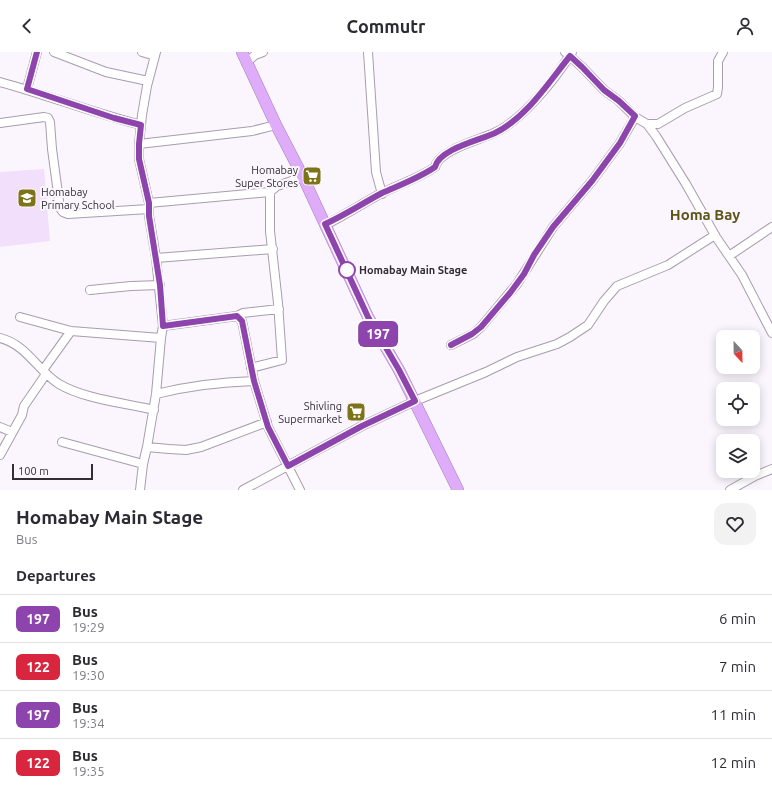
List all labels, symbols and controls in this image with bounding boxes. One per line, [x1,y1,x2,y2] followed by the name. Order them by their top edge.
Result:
[16,15,38,37] icon: back
[734,15,756,37] icon: person
[347,16,425,36] text: Commutr
[235,164,299,189] place label: Homabay Super Stores
[301,165,323,187] supermarket icon: Homabay Super Stores
[41,186,115,211] place label: Homabay Primary School
[16,187,38,209] school or university icon: Homabay Primary School
[670,206,740,223] district label: Homa Bay
[338,261,356,279] marker: Homabay Main Stage
[359,264,467,276] place label: Homabay Main Stage
[355,321,401,347] line badge: 197
[366,326,390,342] text: 197
[716,330,760,374] north arrow
[716,330,760,478] map controls
[716,382,760,426] button: locate
[278,400,343,425] place label: Shivling Supermarket
[345,401,367,423] supermarket icon: Shivling Supermarket
[716,434,760,478] button: layers
[12,462,93,481] scale bar
[18,465,49,477] text: 100 m
[714,503,756,545] button: heart
[16,506,203,528] text: Homabay Main Stage
[16,532,37,546] text: Bus
[16,567,96,584] text: Departures
[72,603,98,620] text: Bus
[719,610,756,627] text: 6 min
[26,611,50,627] text: 197
[72,620,105,634] text: 19:29
[72,651,98,668] text: Bus
[719,658,756,675] text: 7 min
[26,659,50,675] text: 122
[72,668,105,682] text: 19:30
[72,699,98,716] text: Bus
[710,706,756,723] text: 11 min
[26,707,50,723] text: 197
[72,716,105,730] text: 19:34
[72,747,98,764] text: Bus
[710,754,756,771] text: 12 min
[26,755,50,771] text: 122
[72,764,105,778] text: 19:35

